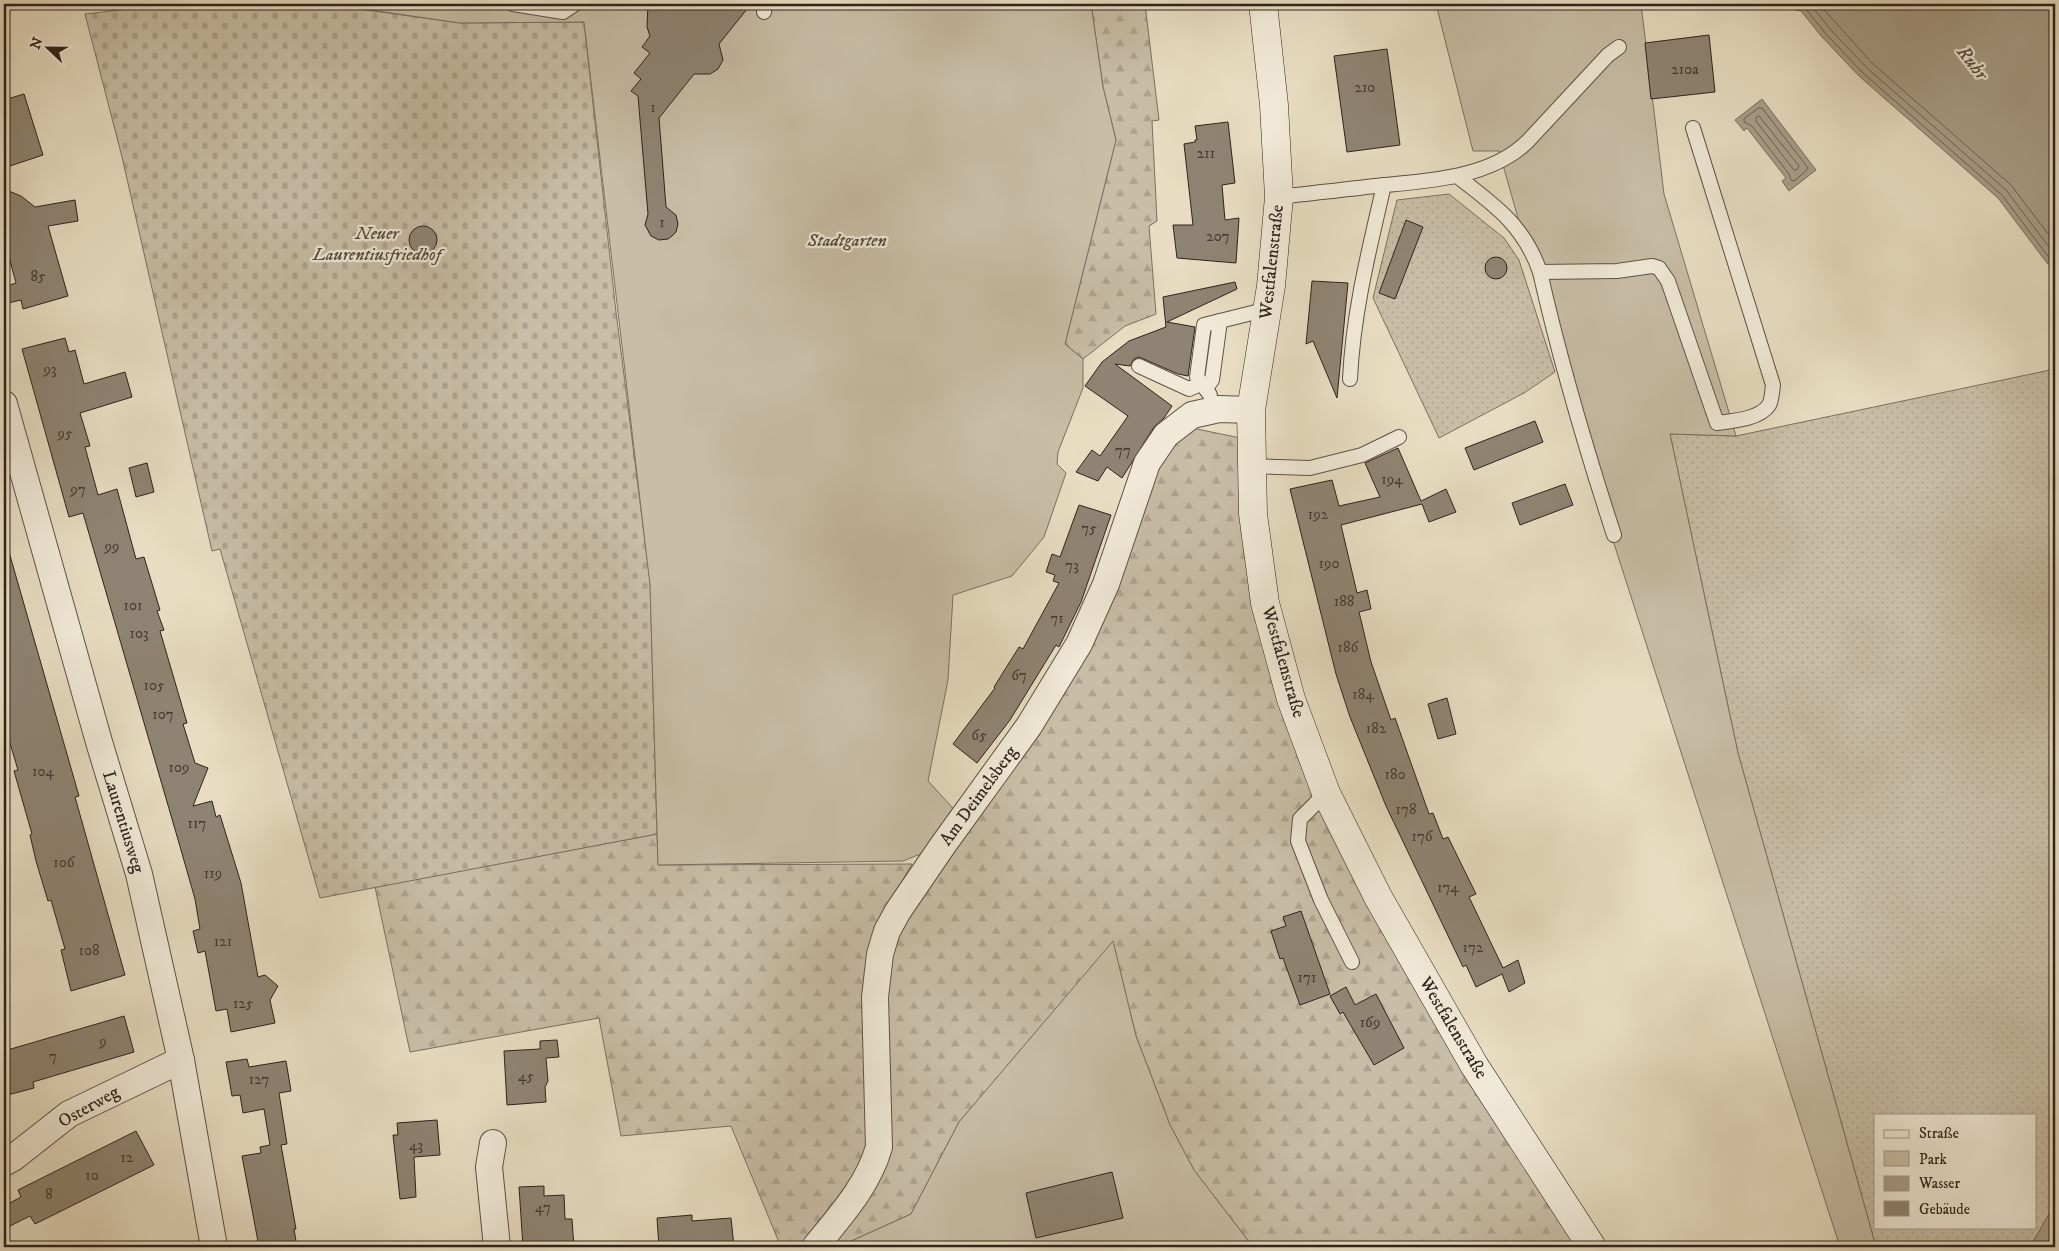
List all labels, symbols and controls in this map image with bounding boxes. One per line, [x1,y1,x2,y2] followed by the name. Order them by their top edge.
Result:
[22,22,72,72] north arrow
[26,34,48,52] text: N
[1951,40,1994,87] water label: Ruhr
[1671,60,1699,79] house number: 210a
[1355,78,1375,97] house number: 210
[650,98,656,117] house number: 1
[1197,144,1215,163] house number: 211
[1255,204,1289,321] street label: Westfalenstraße
[659,213,665,232] house number: 1
[312,223,446,266] park label: Neuer Laurentiusfriedhof
[1206,227,1230,246] house number: 207
[806,230,887,252] park label: Stadtgarten
[31,267,46,286] house number: 85
[42,360,57,379] house number: 93
[57,424,73,443] house number: 95
[1115,441,1131,460] house number: 77
[1381,470,1403,489] house number: 194
[69,480,86,499] house number: 97
[1308,505,1329,524] house number: 192
[1081,519,1097,538] house number: 75
[104,537,119,556] house number: 99
[1318,554,1340,573] house number: 190
[1065,556,1079,575] house number: 73
[1334,592,1354,611] house number: 188
[124,596,142,615] house number: 101
[1256,603,1309,720] street label: Westfalenstraße
[1050,609,1064,628] house number: 71
[129,624,149,643] house number: 103
[1338,638,1360,657] house number: 186
[1011,666,1027,685] house number: 67
[144,676,165,695] house number: 105
[1352,685,1374,704] house number: 184
[152,705,174,724] house number: 107
[1366,719,1387,738] house number: 182
[971,726,987,745] house number: 65
[935,742,1023,850] street label: Am Deimelsberg
[168,758,190,777] house number: 109
[32,762,54,781] house number: 104
[1384,765,1406,784] house number: 180
[97,768,149,876] street label: Laurentiusweg
[1396,800,1416,819] house number: 178
[188,814,207,833] house number: 117
[1411,827,1434,846] house number: 176
[53,853,76,872] house number: 106
[204,864,222,883] house number: 119
[1437,878,1459,897] house number: 174
[214,932,232,951] house number: 121
[1463,938,1484,957] house number: 172
[78,941,100,960] house number: 108
[1298,968,1316,987] house number: 171
[1413,972,1492,1083] street label: Westfalenstraße
[233,994,254,1013] house number: 125
[1360,1013,1380,1032] house number: 169
[98,1032,107,1051] house number: 9
[49,1047,57,1066] house number: 7
[518,1067,535,1086] house number: 45
[249,1070,269,1089] house number: 127
[55,1081,124,1133] street label: Osterweg
[1874,1114,2036,1228] legend
[1919,1124,1959,1143] text: Straße
[409,1136,423,1155] house number: 43
[121,1148,134,1167] house number: 12
[1919,1150,1948,1169] text: Park
[85,1166,99,1185] house number: 10
[1918,1174,1960,1193] text: Wasser
[45,1185,53,1204] house number: 8
[535,1198,551,1217] house number: 47
[1919,1200,1970,1219] text: Gebäude

